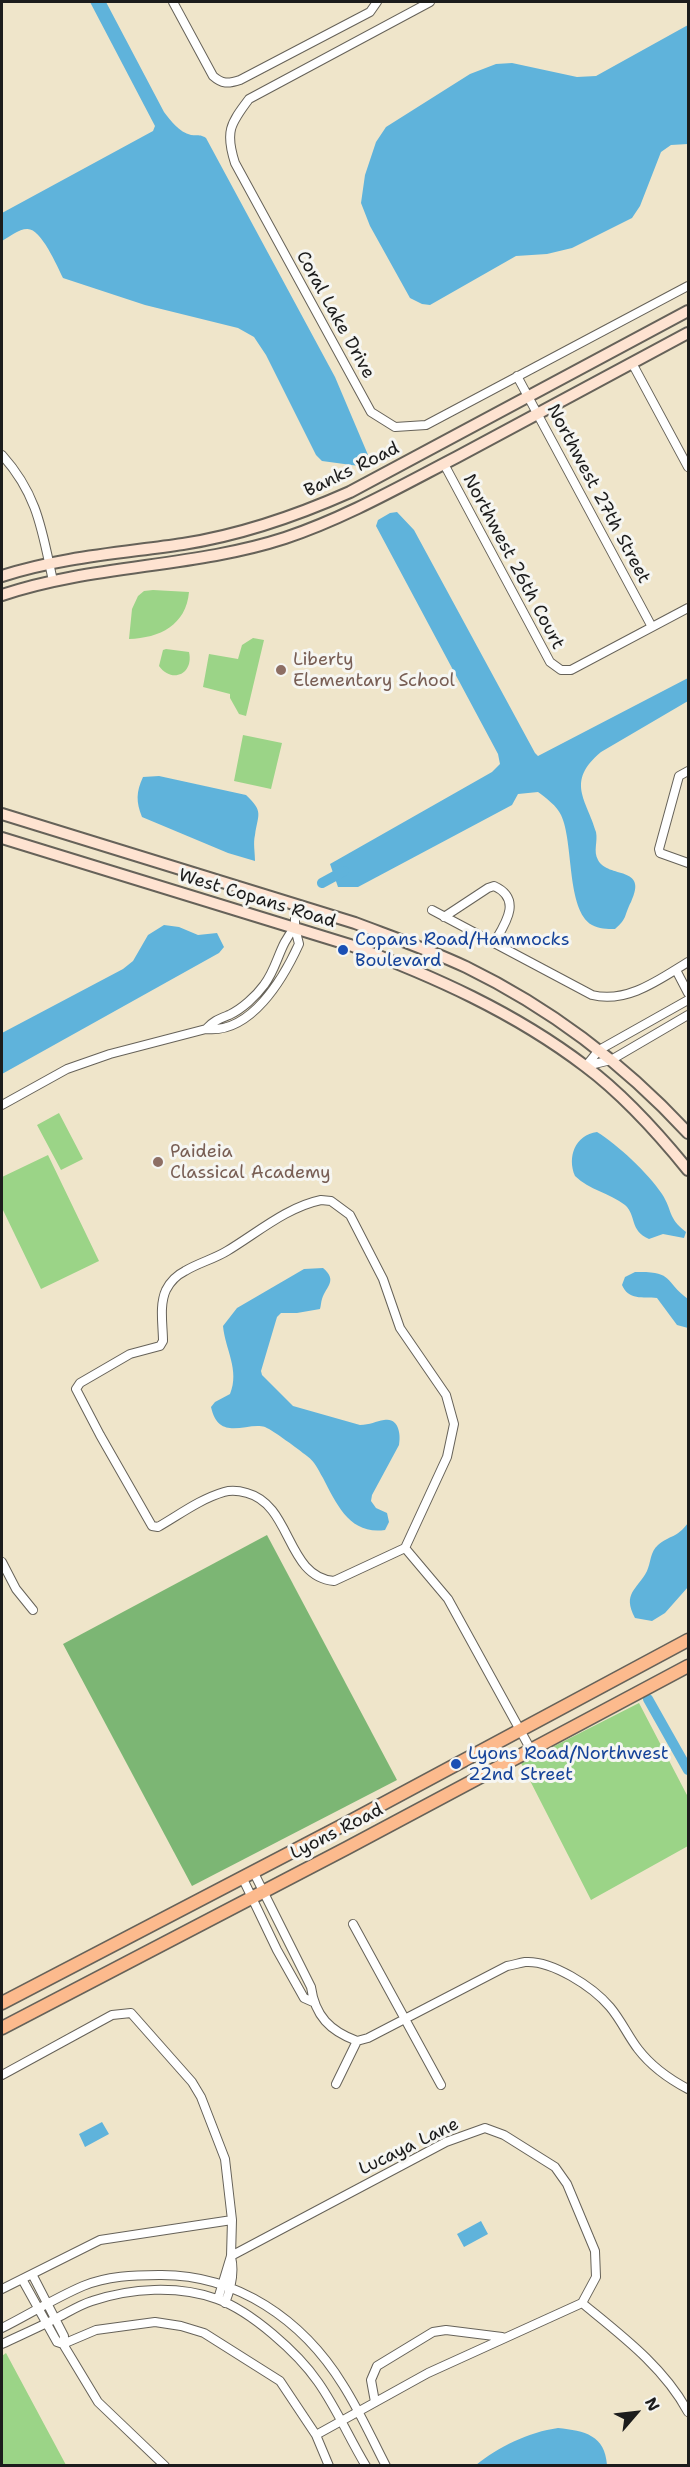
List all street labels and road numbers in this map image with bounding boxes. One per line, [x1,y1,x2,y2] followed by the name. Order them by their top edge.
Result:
[291,247,379,383] street label: Coral Lake Drive
[542,401,654,587] street label: Northwest 27th Street
[301,438,403,502] street label: Banks Road
[458,471,568,653] street label: Northwest 26th Court
[176,865,338,933] street label: West Copans Road
[287,1799,387,1865] street label: Lyons Road
[355,2113,463,2181] street label: Lucaya Lane

